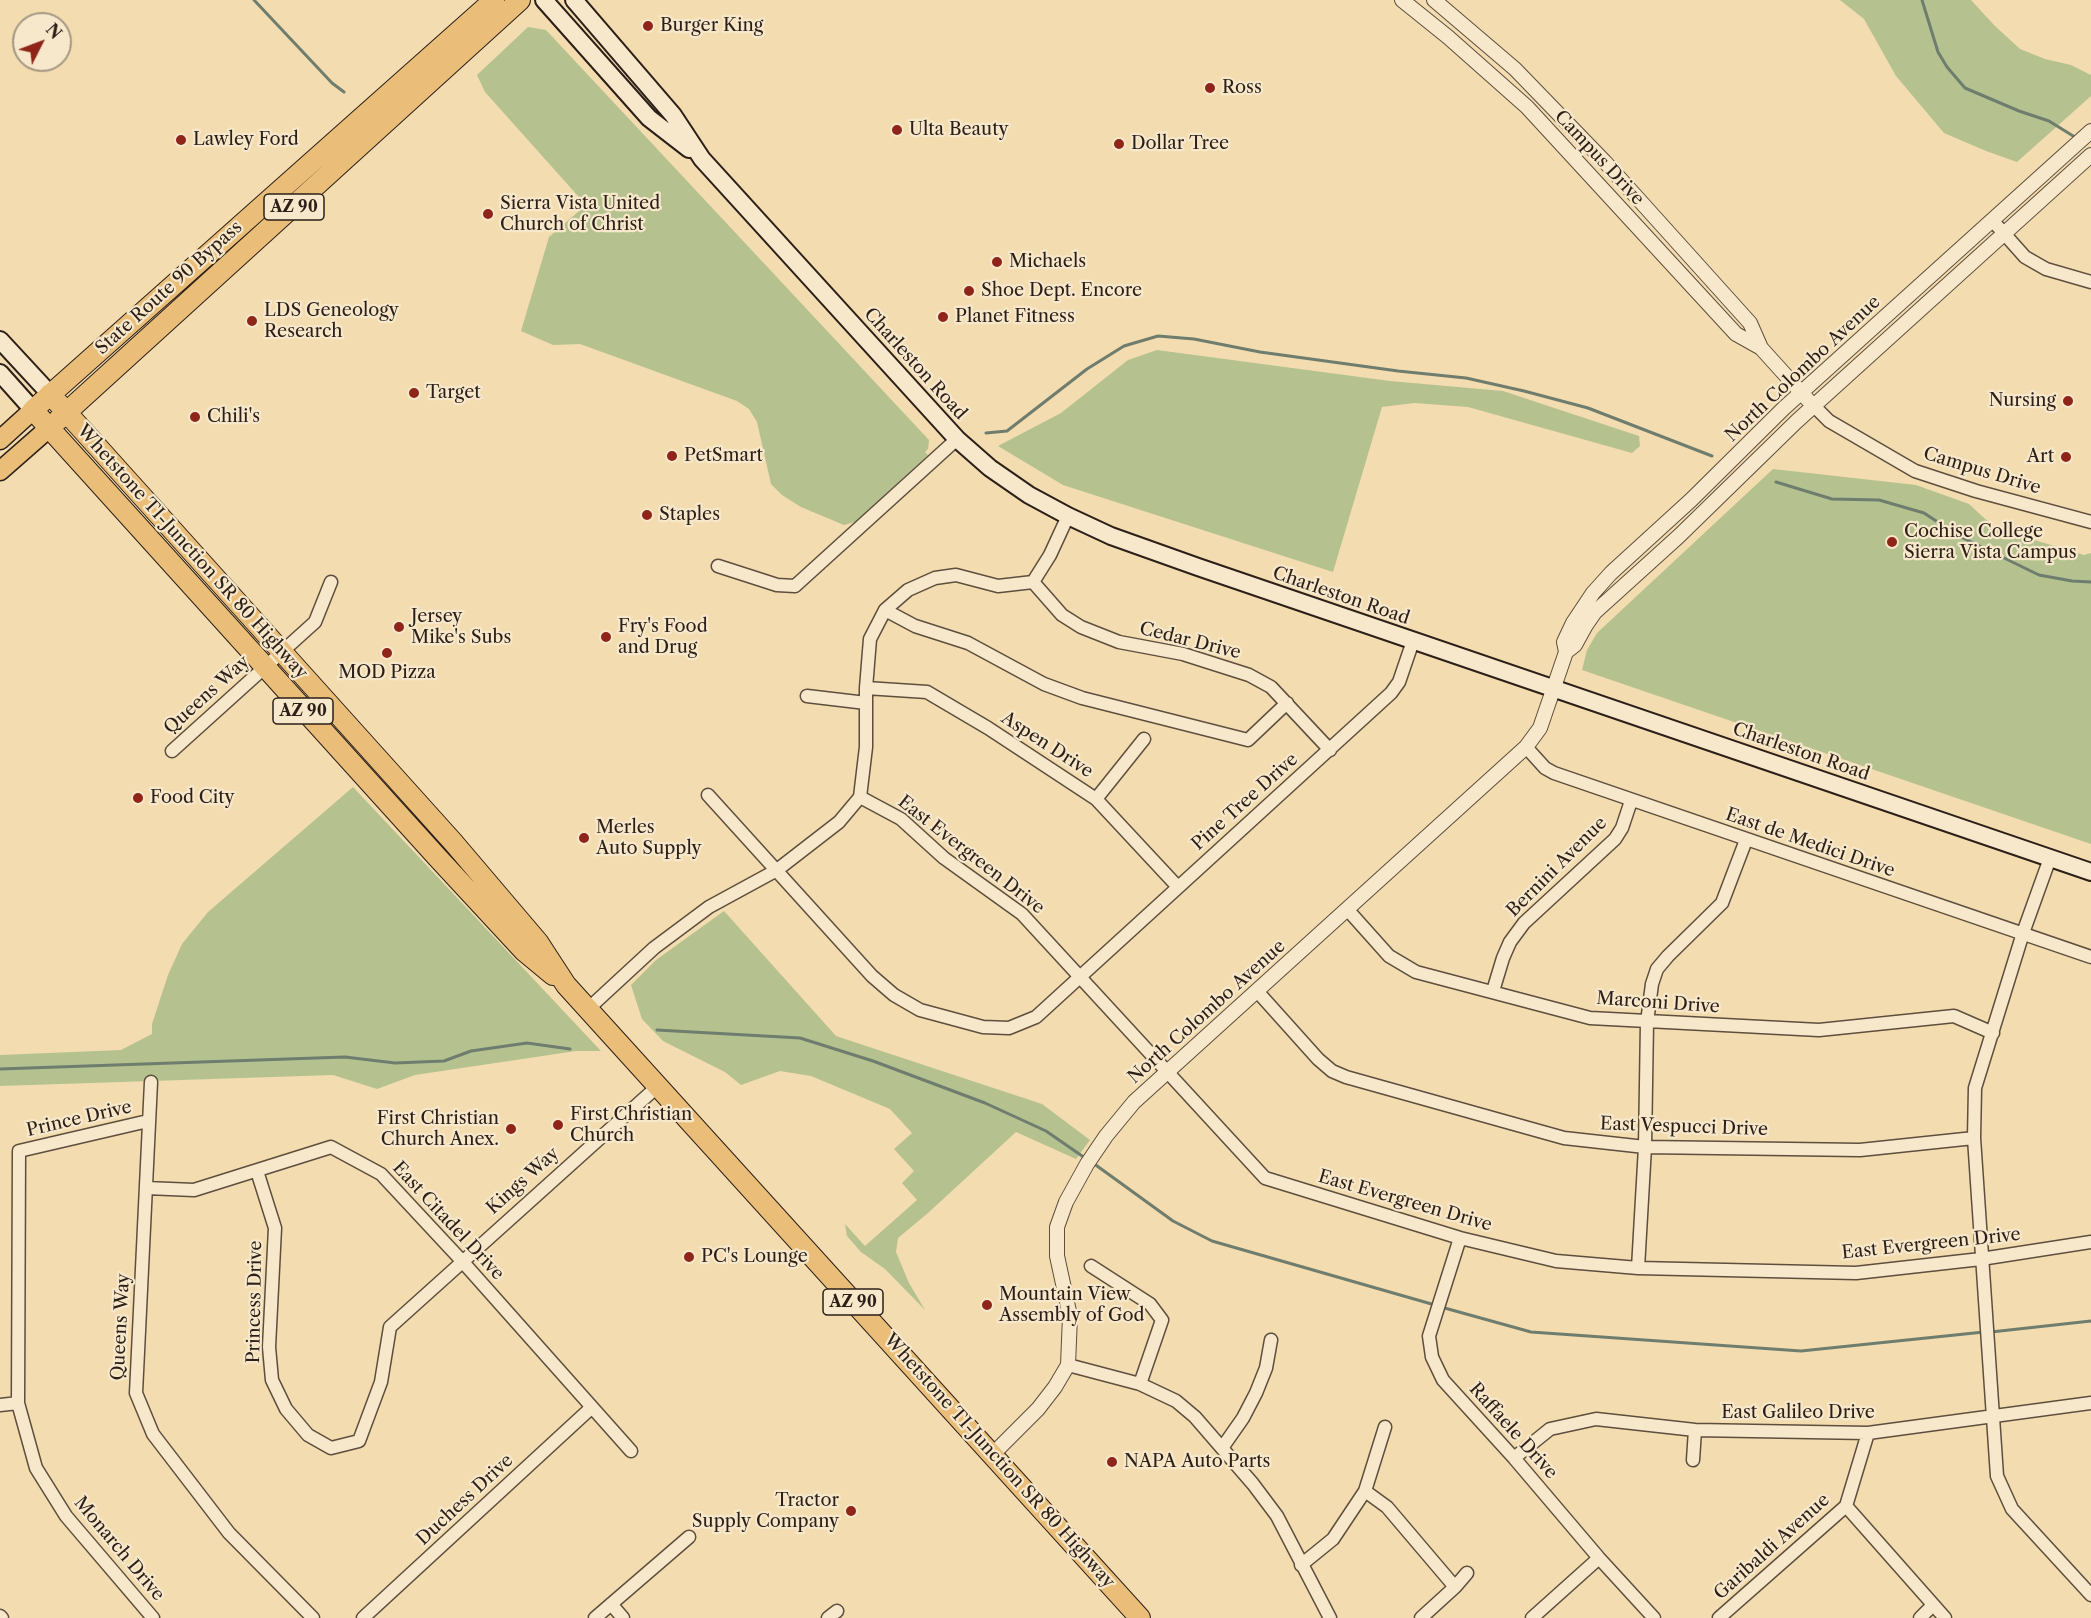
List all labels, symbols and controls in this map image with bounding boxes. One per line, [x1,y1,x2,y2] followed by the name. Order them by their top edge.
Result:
[12,12,72,72] north arrow
[660,15,763,37] place label: Burger King
[42,19,66,43] text: N
[641,19,655,33] marker: Burger King
[1222,77,1262,99] place label: Ross
[1203,81,1217,95] marker: Ross
[1550,106,1648,210] street label: Campus Drive
[909,119,1009,141] place label: Ulta Beauty
[890,123,904,137] marker: Ulta Beauty
[193,129,299,151] place label: Lawley Ford
[174,133,188,147] marker: Lawley Ford
[1131,133,1229,155] place label: Dollar Tree
[1112,137,1126,151] marker: Dollar Tree
[500,193,660,236] place label: Sierra Vista United Church of Christ
[264,194,324,220] road number: AZ 90
[481,207,495,221] marker: Sierra Vista United Church of Christ
[91,217,247,359] street label: State Route 90 Bypass
[1009,251,1086,273] place label: Michaels
[990,255,1004,269] marker: Michaels
[981,280,1142,302] place label: Shoe Dept. Encore
[962,284,976,298] marker: Shoe Dept. Encore
[1721,291,1885,447] street label: North Colombo Avenue
[264,300,399,342] place label: LDS Geneology Research
[859,304,971,424] street label: Charleston Road
[955,306,1075,328] place label: Planet Fitness
[936,310,950,324] marker: Planet Fitness
[245,314,259,328] marker: LDS Geneology Research
[426,382,481,404] place label: Target
[407,386,421,400] marker: Target
[1989,390,2056,412] place label: Nursing
[2061,394,2075,408] marker: Nursing
[207,406,260,428] place label: Chili's
[188,410,202,424] marker: Chili's
[72,420,312,684] street label: Whetstone TI-Junction SR 80 Highway
[1921,443,2043,499] street label: Campus Drive
[684,445,763,467] place label: PetSmart
[2027,446,2054,468] place label: Art
[665,449,679,463] marker: PetSmart
[2059,450,2073,464] marker: Art
[659,504,720,526] place label: Staples
[640,508,654,522] marker: Staples
[1904,521,2077,564] place label: Cochise College Sierra Vista Campus
[1885,535,1899,549] marker: Cochise College Sierra Vista Campus
[1270,562,1412,630] street label: Charleston Road
[411,606,511,648] place label: Jersey Mike's Subs
[618,616,708,658] place label: Fry's Food and Drug
[1137,618,1243,664] street label: Cedar Drive
[392,620,406,634] marker: Jersey Mike's Subs
[599,630,613,644] marker: Fry's Food and Drug
[380,646,394,660] marker: MOD Pizza
[160,651,254,739] street label: Queens Way
[338,662,436,684] place label: MOD Pizza
[273,698,333,724] road number: AZ 90
[997,707,1097,783] street label: Aspen Drive
[1730,718,1872,786] street label: Charleston Road
[1188,749,1302,855] street label: Pine Tree Drive
[150,787,235,809] place label: Food City
[131,791,145,805] marker: Food City
[894,791,1048,919] street label: East Evergreen Drive
[1723,804,1897,882] street label: East de Medici Drive
[1503,813,1611,921] street label: Bernini Avenue
[596,817,702,860] place label: Merles Auto Supply
[577,831,591,845] marker: Merles Auto Supply
[1124,936,1290,1088] street label: North Colombo Avenue
[1596,988,1720,1018] street label: Marconi Drive
[24,1096,134,1142] street label: Prince Drive
[570,1104,692,1146] place label: First Christian Church
[377,1108,499,1150] place label: First Christian Church Anex.
[1600,1113,1768,1141] street label: East Vespucci Drive
[551,1118,565,1132] marker: First Christian Church
[504,1122,518,1136] marker: First Christian Church Anex.
[482,1143,564,1219] street label: Kings Way
[388,1157,508,1285] street label: East Citadel Drive
[1316,1166,1494,1236] street label: East Evergreen Drive
[1840,1224,2022,1264] street label: East Evergreen Drive
[243,1240,267,1364] street label: Princess Drive
[701,1246,808,1268] place label: PC's Lounge
[682,1250,696,1264] marker: PC's Lounge
[107,1273,135,1381] street label: Queens Way
[999,1284,1144,1326] place label: Mountain View Assembly of God
[823,1289,883,1315] road number: AZ 90
[980,1298,994,1312] marker: Mountain View Assembly of God
[879,1329,1119,1593] street label: Whetstone TI-Junction SR 80 Highway
[1464,1379,1562,1483] street label: Raffaele Drive
[1721,1402,1875,1424] street label: East Galileo Drive
[412,1450,518,1550] street label: Duchess Drive
[1124,1451,1270,1473] place label: NAPA Auto Parts
[1105,1455,1119,1469] marker: NAPA Auto Parts
[1710,1489,1834,1605] street label: Garibaldi Avenue
[692,1490,839,1532] place label: Tractor Supply Company
[69,1493,169,1605] street label: Monarch Drive
[844,1504,858,1518] marker: Tractor Supply Company

